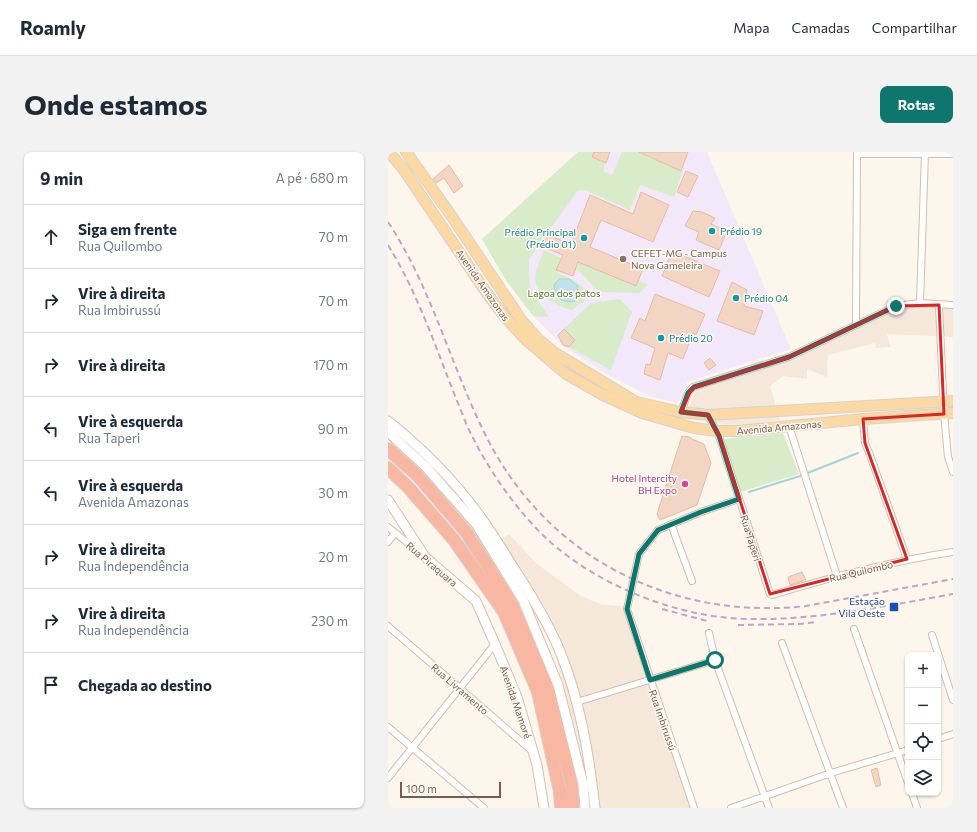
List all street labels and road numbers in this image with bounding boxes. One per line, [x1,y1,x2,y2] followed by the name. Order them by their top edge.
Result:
[454,247,513,324] street label: Avenida Amazonas
[736,417,822,437] street label: Avenida Amazonas
[738,513,764,563] street label: Rua Taperi
[404,539,460,589] street label: Rua Piraquara
[828,558,894,584] street label: Rua Quilombo
[429,661,491,717] street label: Rua Livramento
[498,664,534,740] street label: Avenida Mamoré
[647,688,679,752] street label: Rua Imbirussú

